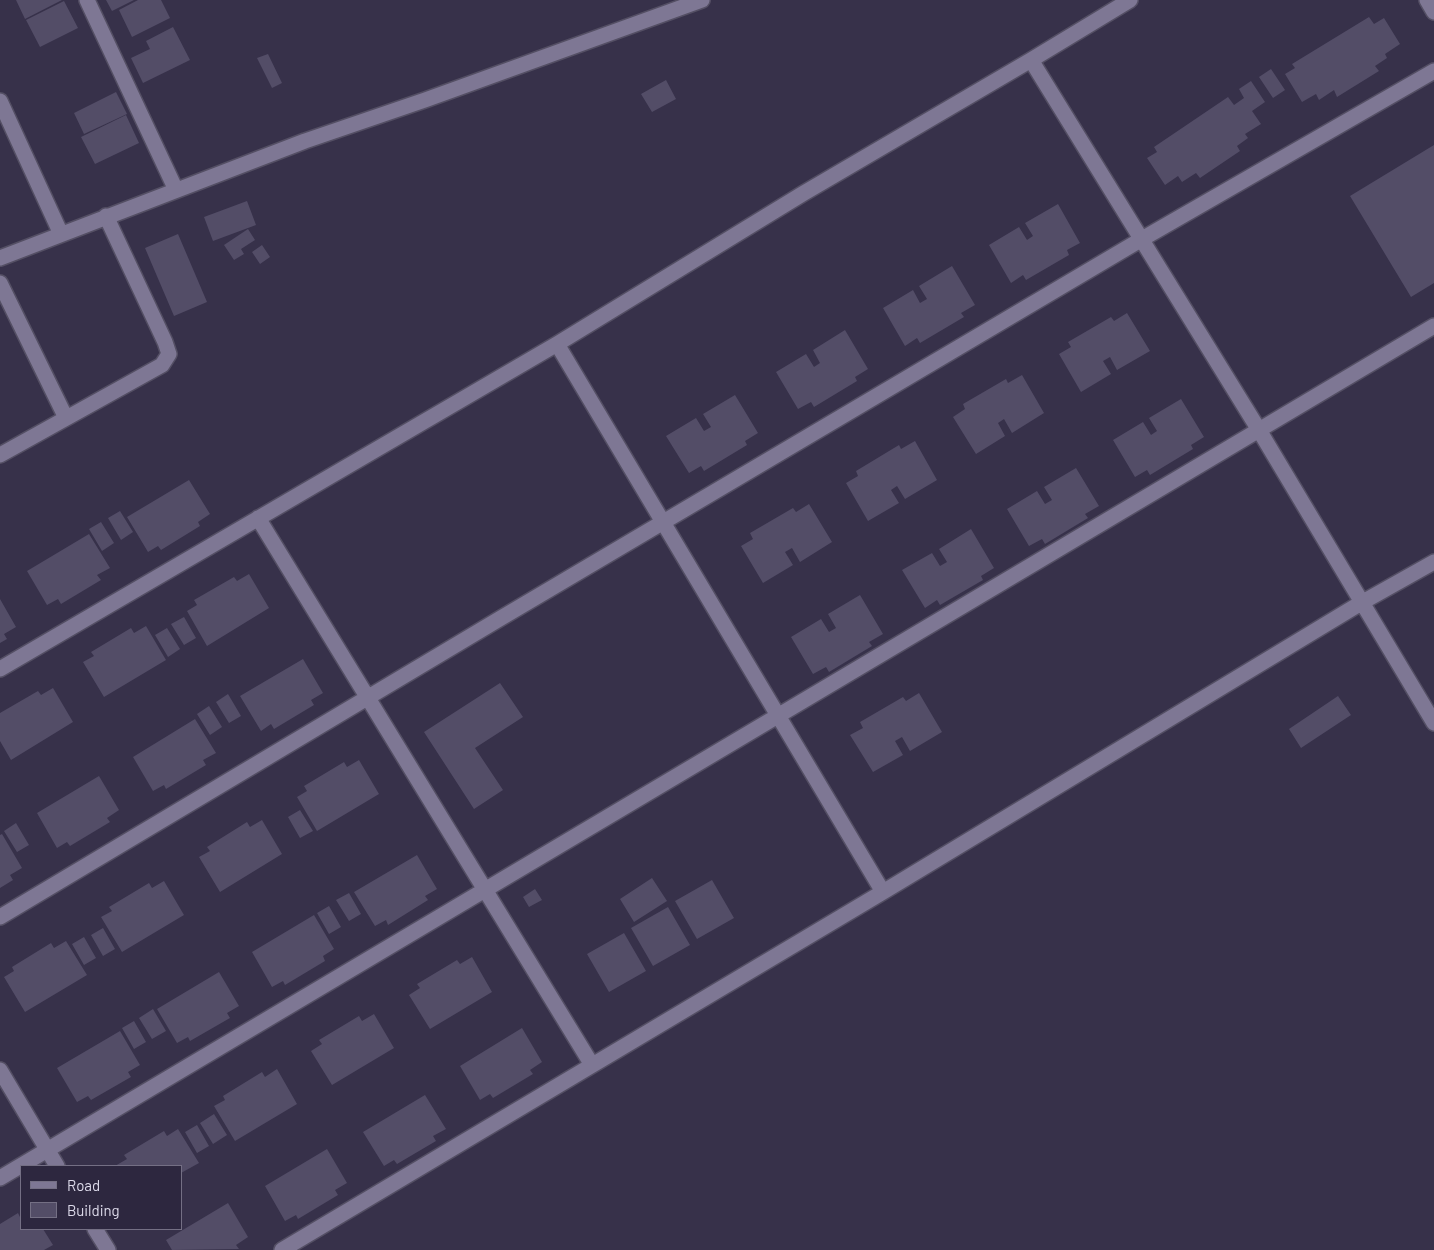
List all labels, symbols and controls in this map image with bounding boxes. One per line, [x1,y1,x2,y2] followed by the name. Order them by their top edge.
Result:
[20,1165,182,1230] legend
[67,1176,100,1194] text: Road
[67,1201,120,1219] text: Building

